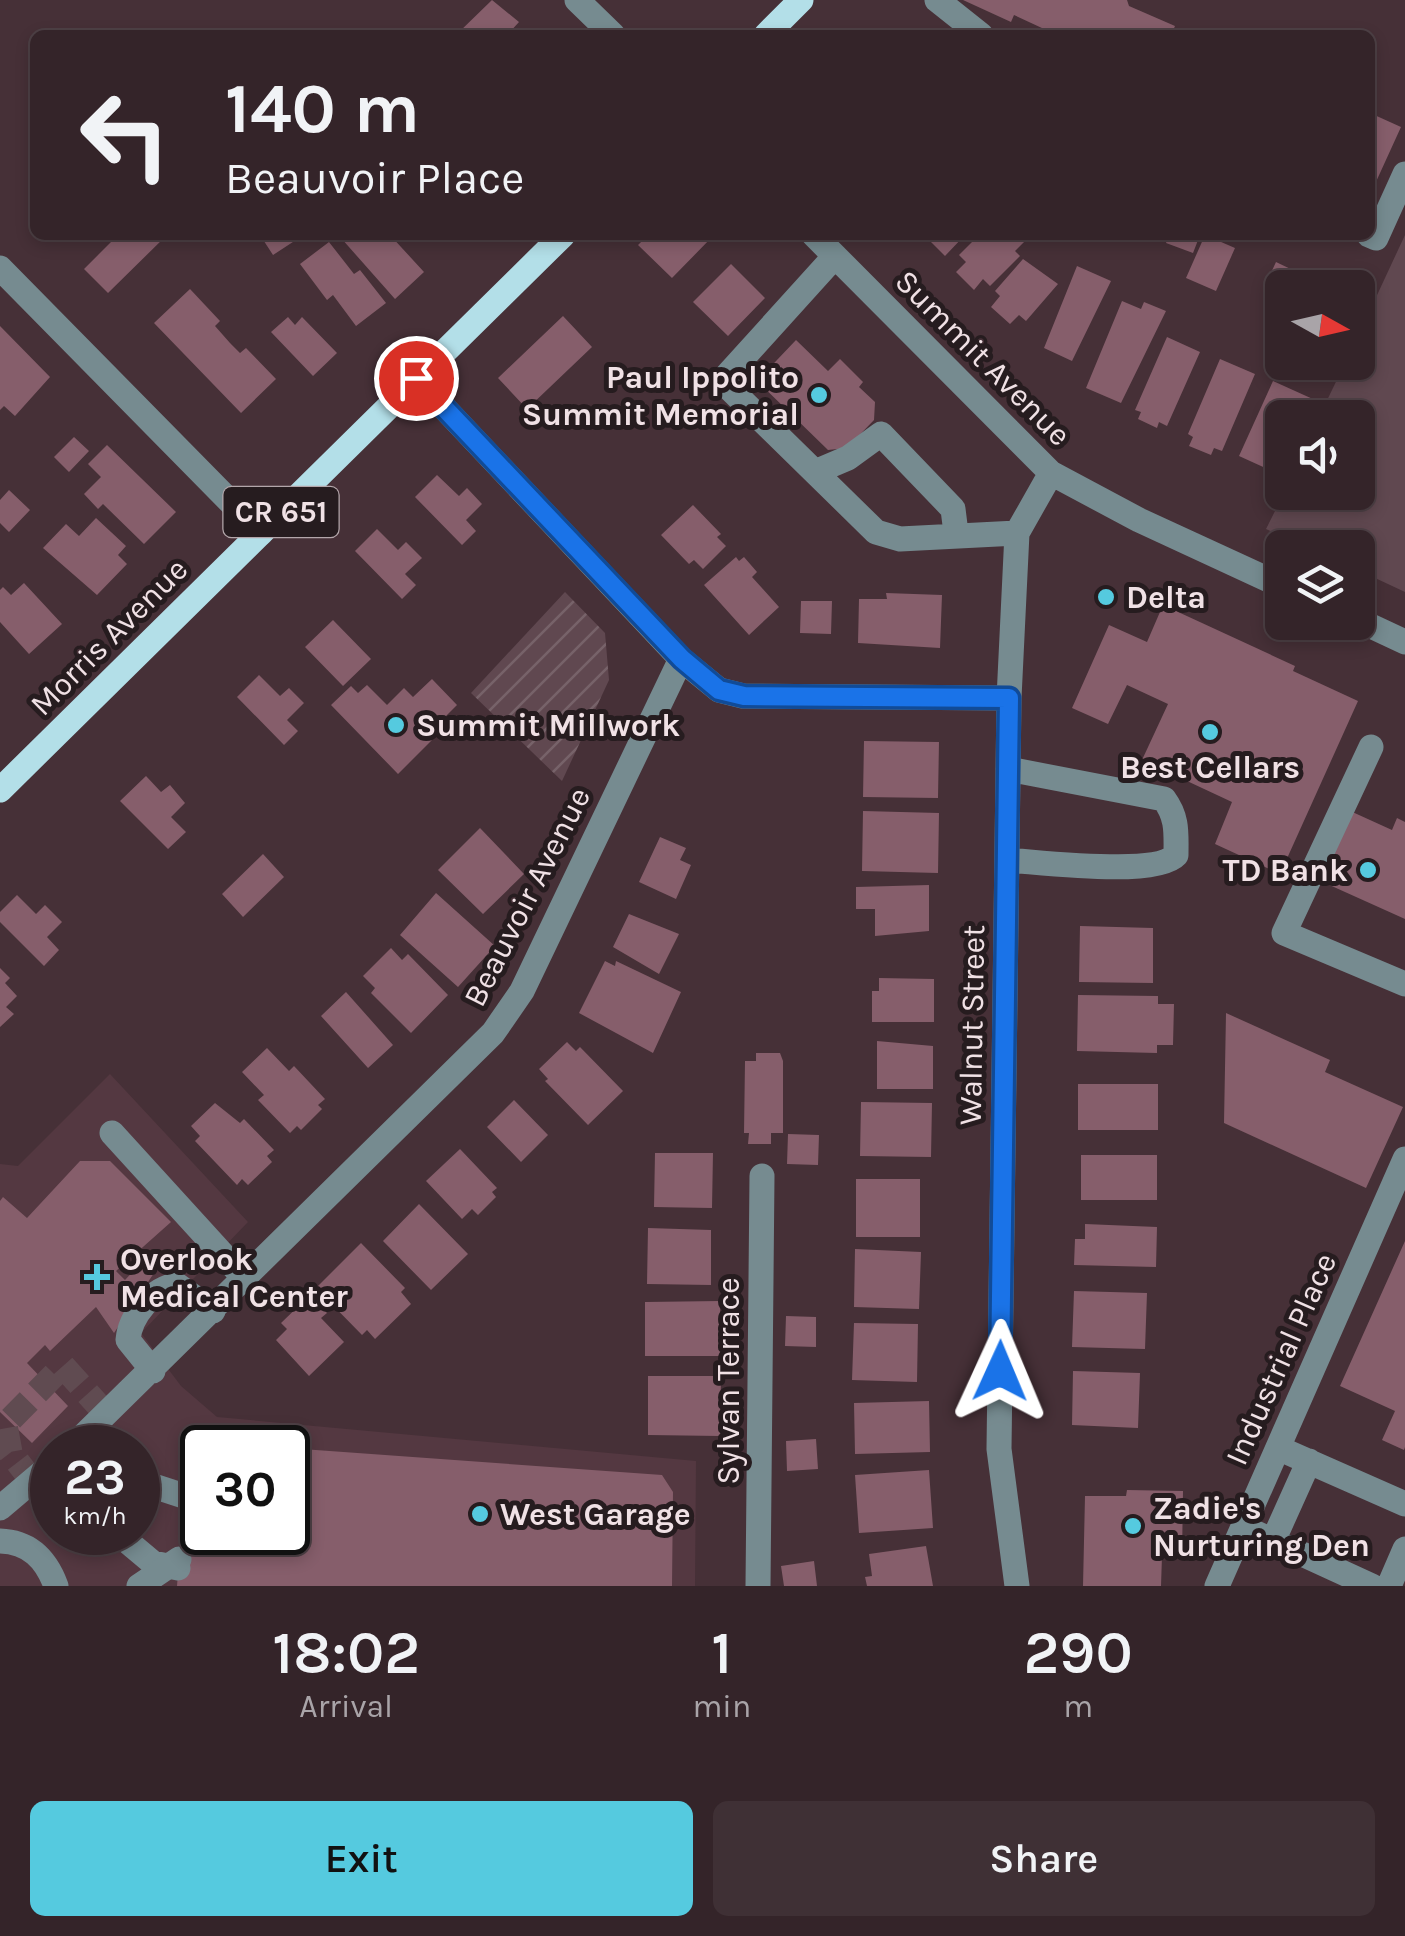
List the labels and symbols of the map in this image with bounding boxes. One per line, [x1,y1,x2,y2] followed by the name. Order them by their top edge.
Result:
[888,263,1078,453] street label: Summit Avenue
[1265,270,1375,380] north arrow
[374,336,459,421] pin
[522,359,799,433] place label: Paul Ippolito Summit Memorial
[808,384,830,406] marker: Paul Ippolito Summit Memorial
[224,487,338,537] road number: CR 651
[23,551,195,723] street label: Morris Avenue
[1126,579,1206,616] place label: Delta
[1095,586,1117,608] marker: Delta
[416,707,680,744] place label: Summit Millwork
[385,714,407,736] marker: Summit Millwork
[1199,721,1221,743] marker: Best Cellars
[1120,749,1300,786] place label: Best Cellars
[456,781,598,1013] street label: Beauvoir Avenue
[1223,852,1348,889] place label: TD Bank
[1357,859,1379,881] marker: TD Bank
[952,925,992,1125] street label: Walnut Street
[120,1241,348,1315] place label: Overlook Medical Center
[1218,1247,1344,1471] street label: Industrial Place
[84,1264,110,1290] marker: Overlook Medical Center
[710,1277,747,1485] street label: Sylvan Terrace
[948,1319,1052,1423] position arrow
[180,1425,310,1555] speed limit sign: 30
[1153,1490,1370,1564] place label: Zadie's Nurturing Den
[500,1496,691,1533] place label: West Garage
[469,1503,491,1525] marker: West Garage
[1122,1515,1144,1537] marker: Zadie's Nurturing Den

